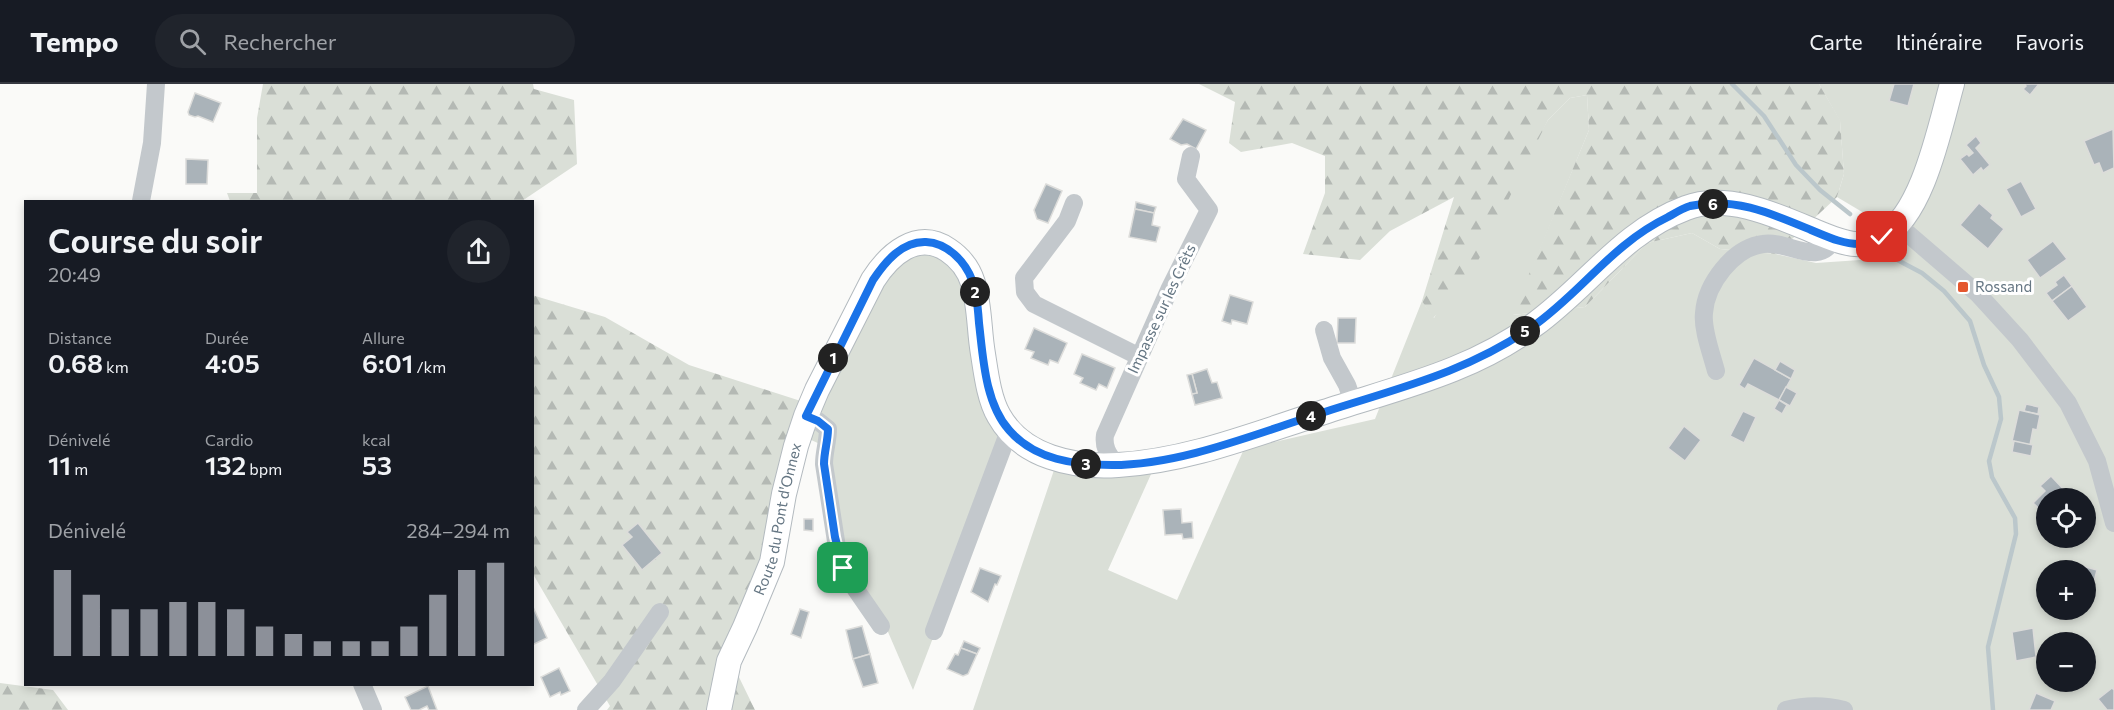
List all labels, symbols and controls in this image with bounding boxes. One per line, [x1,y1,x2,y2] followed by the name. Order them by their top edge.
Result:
[155,14,575,68] search box
[30,24,119,58] text: Tempo
[176,25,209,58] icon: search
[224,28,337,55] text: Rechercher
[1809,29,1863,54] text: Carte
[1896,29,1982,54] text: Itinéraire
[2015,29,2084,54] text: Favoris
[1698,189,1728,219] pin: 6
[1708,194,1718,213] text: 6
[1856,211,1907,262] pin
[48,219,263,260] text: Course du soir
[447,220,510,283] button: share
[1865,220,1898,253] icon: check
[1123,241,1199,376] street label: Impasse sur les Crêts
[48,262,101,286] text: 20:49
[960,277,990,307] pin: 2
[1975,277,2032,295] place label: Rossand
[1956,280,1970,294] marker: Rossand
[970,282,980,301] text: 2
[1510,316,1540,346] pin: 5
[1520,321,1530,340] text: 5
[48,328,112,347] text: Distance
[205,328,249,347] text: Durée
[362,328,405,347] text: Allure
[818,343,848,373] pin: 1
[48,347,103,378] text: 0.68
[205,347,260,378] text: 4:05
[362,347,413,378] text: 6:01
[829,348,837,367] text: 1
[103,357,129,376] text: km
[413,357,446,376] text: /km
[1296,401,1326,431] pin: 4
[1306,406,1316,425] text: 4
[48,430,110,449] text: Dénivelé
[205,430,253,449] text: Cardio
[362,430,391,449] text: kcal
[749,441,804,598] street label: Route du Pont d'Onnex
[48,449,71,480] text: 11
[205,449,246,480] text: 132
[362,449,392,480] text: 53
[1071,449,1101,479] pin: 3
[1081,454,1091,473] text: 3
[71,459,88,478] text: m
[246,459,282,478] text: bpm
[2036,488,2096,692] map controls
[2036,488,2096,548] button: locate
[48,518,126,542] text: Dénivelé
[407,518,510,542] text: 284–294 m
[817,542,868,593] pin
[826,551,859,584] icon: arrive
[2036,560,2096,620] button: +
[2036,632,2096,692] button: −

